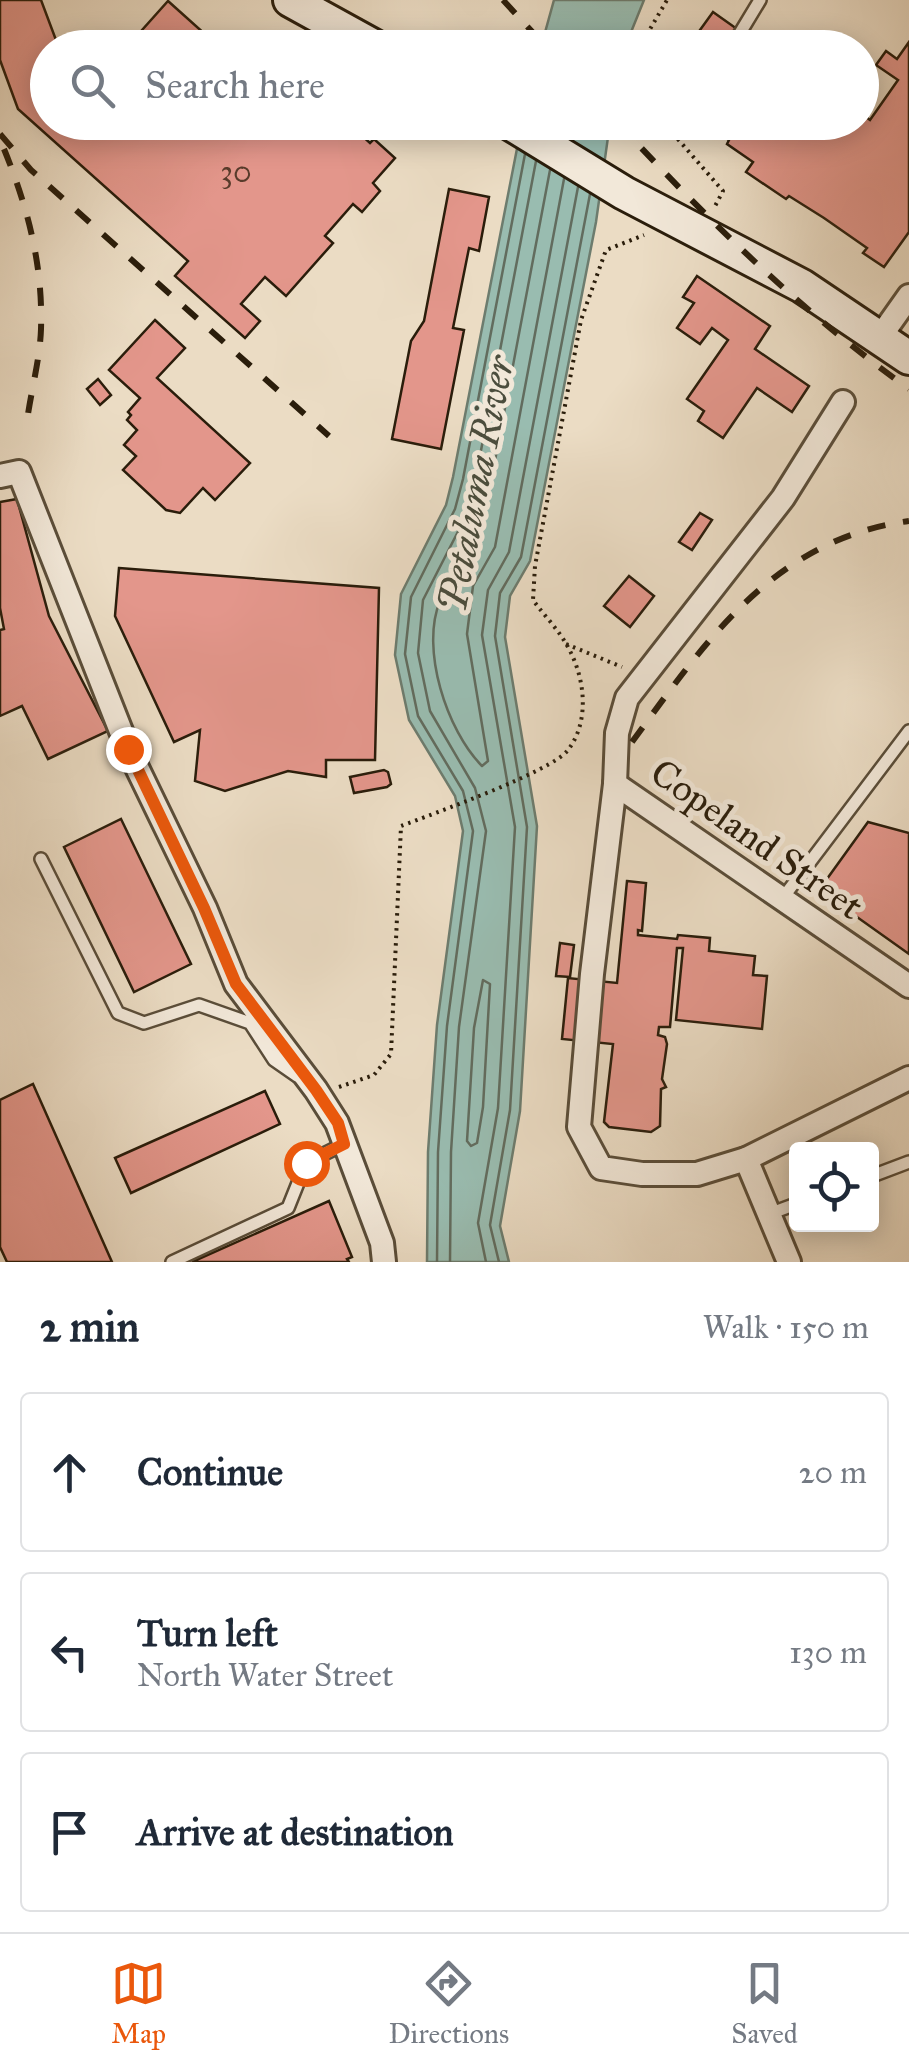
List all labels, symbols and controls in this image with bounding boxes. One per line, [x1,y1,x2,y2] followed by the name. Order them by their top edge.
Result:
[30,30,879,140] search box
[65,58,120,113] icon: search
[145,62,325,108] text: Search here
[220,152,252,191] house number: 30
[427,350,525,616] water label: Petaluma River
[106,727,152,773] route end
[642,749,872,929] street label: Copeland Street
[284,1141,330,1187] route start
[789,1142,879,1232] map controls
[789,1142,879,1232] button: locate
[40,1301,139,1353] text: 2 min
[703,1308,869,1347] text: Walk · 150 m
[42,1445,97,1500] icon: ahead
[137,1449,283,1495] text: Continue
[799,1453,867,1492] text: 20 m
[137,1610,278,1656] text: Turn left
[42,1625,97,1680] icon: left
[789,1633,867,1672] text: 130 m
[137,1656,393,1695] text: North Water Street
[42,1805,97,1860] icon: arrive
[137,1809,454,1855] text: Arrive at destination
[111,1956,166,2051] tab: Map
[388,1956,509,2051] tab: Directions
[731,1956,798,2051] tab: Saved

